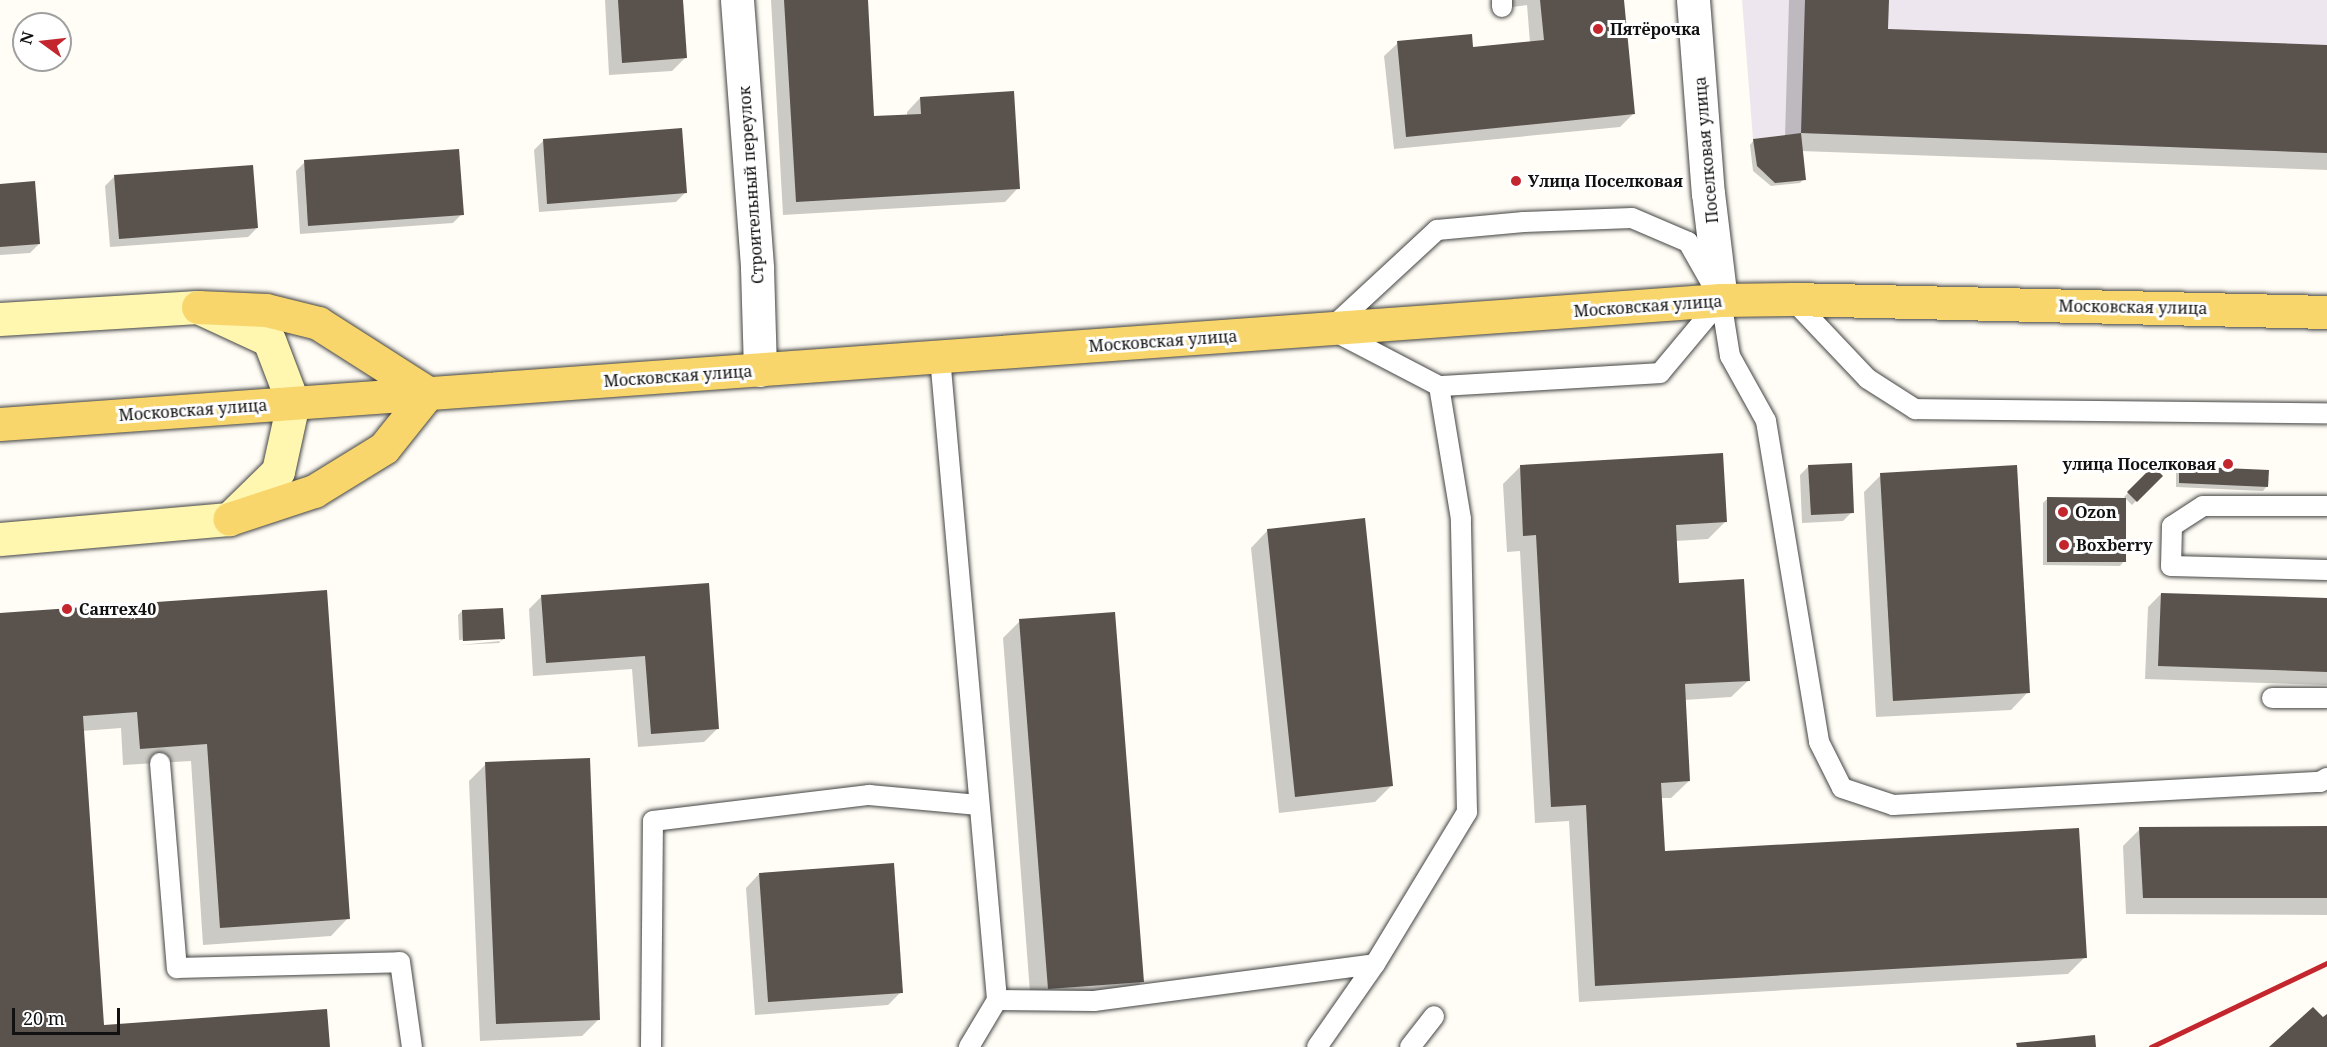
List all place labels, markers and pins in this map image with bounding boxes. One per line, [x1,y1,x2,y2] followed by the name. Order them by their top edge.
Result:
[1610,19,1701,39] place label: Пятёрочка
[1591,22,1605,36] marker: Пятёрочка
[1528,171,1683,191] place label: Улица Поселковая
[1509,174,1523,188] marker: Улица Поселковая
[2063,454,2216,474] place label: улица Поселковая
[2221,457,2235,471] marker: улица Поселковая
[2075,502,2117,522] place label: Ozon
[2056,505,2070,519] marker: Ozon
[2076,535,2152,555] place label: Boxberry
[2057,538,2071,552] marker: Boxberry
[79,599,156,619] place label: Сантех40
[60,602,74,616] marker: Сантех40

